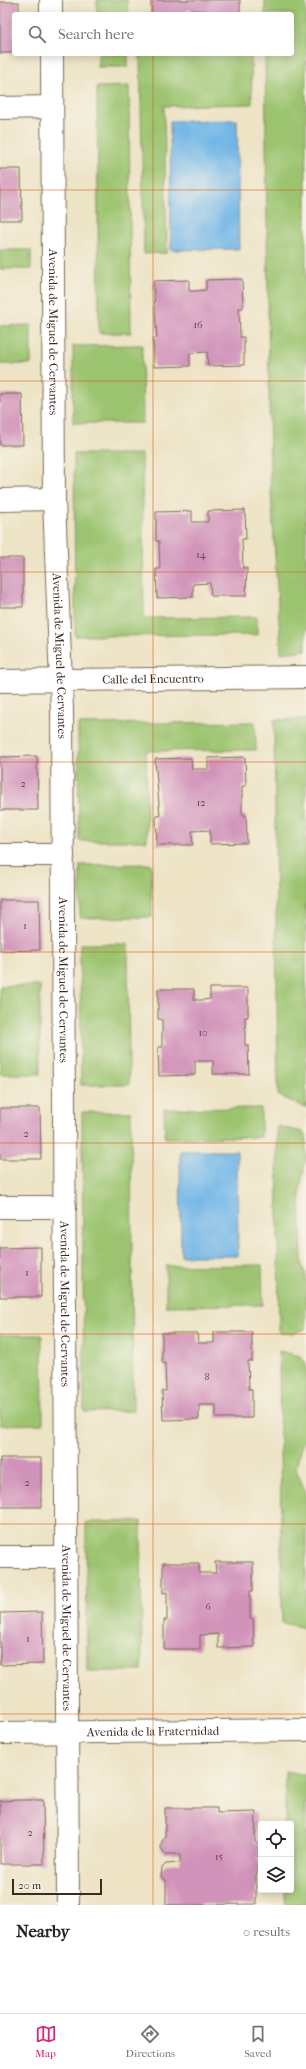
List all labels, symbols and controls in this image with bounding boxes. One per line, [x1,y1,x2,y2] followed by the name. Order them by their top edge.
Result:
[12,12,294,56] search box
[26,23,48,45] icon: search
[58,25,134,43] text: Search here
[46,248,61,416] street label: Avenida de Miguel de Cervantes
[194,319,203,331] house number: 16
[196,549,207,561] house number: 14
[50,572,69,740] street label: Avenida de Miguel de Cervantes
[102,671,204,687] street label: Calle del Encuentro
[20,778,26,790] house number: 2
[197,797,205,809] house number: 12
[56,896,71,1064] street label: Avenida de Miguel de Cervantes
[23,920,27,932] house number: 1
[198,1027,208,1039] house number: 10
[23,1128,29,1140] house number: 2
[58,1220,72,1388] street label: Avenida de Miguel de Cervantes
[25,1267,29,1279] house number: 1
[204,1371,210,1383] house number: 8
[24,1477,30,1489] house number: 2
[59,1544,74,1712] street label: Avenida de Miguel de Cervantes
[205,1601,211,1613] house number: 6
[26,1633,30,1645] house number: 1
[86,1724,220,1739] street label: Avenida de la Fraternidad
[258,1821,294,1893] map controls
[258,1821,294,1857] button: locate
[27,1827,33,1839] house number: 2
[215,1851,223,1863] house number: 15
[258,1857,294,1893] button: layers
[12,1877,102,1896] scale bar
[18,1879,41,1892] text: 20 m
[16,1921,70,1941] text: Nearby
[243,1924,290,1939] text: 0 results
[35,2023,57,2060] tab: Map
[126,2023,175,2060] tab: Directions
[244,2023,271,2060] tab: Saved

